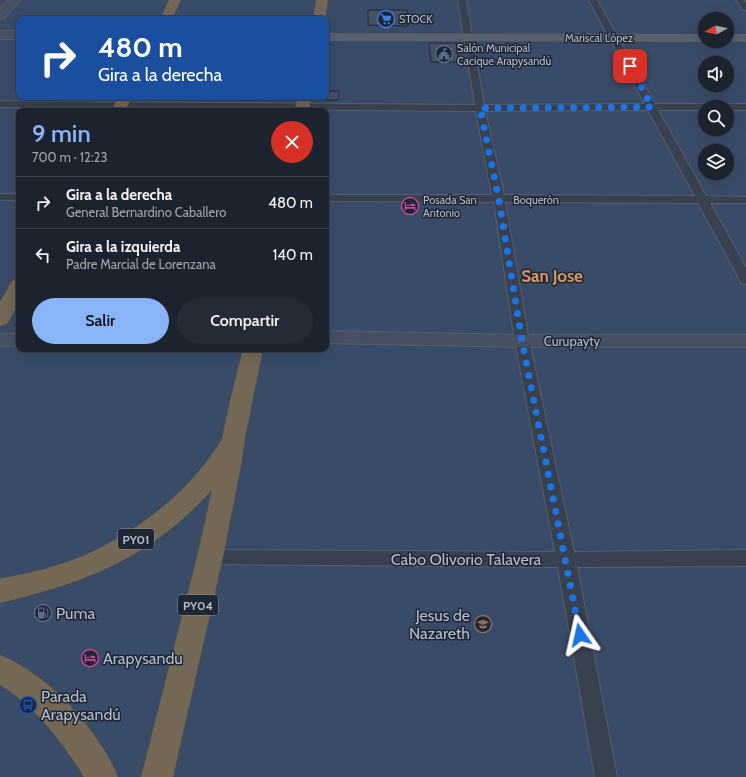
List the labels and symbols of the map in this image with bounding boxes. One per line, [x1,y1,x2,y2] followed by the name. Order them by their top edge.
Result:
[376,9,396,29] supermarket icon: STOCK
[399,12,433,26] place label: STOCK
[698,12,734,48] north arrow
[565,31,633,45] street label: Mariscal López
[457,41,551,68] place label: Salón Municipal Cacique Arapysandú
[434,44,454,64] public building icon: Salón Municipal Cacique Arapysandú
[613,49,647,83] pin
[423,193,477,220] place label: Posada San Antonio
[513,193,559,207] street label: Boquerón
[400,196,420,216] hotel icon: Posada San Antonio
[521,266,583,286] district label: San Jose
[544,333,601,349] street label: Curupayty
[118,529,154,549] road number: PY01
[391,550,542,569] street label: Cabo Olivorio Talavera
[178,595,218,615] road number: PY04
[33,603,53,623] fuel station icon: Puma
[56,604,95,623] place label: Puma
[409,606,470,643] place label: Jesus de Nazareth
[473,614,493,634] school or university icon: Jesus de Nazareth
[559,614,601,656] position arrow
[80,648,100,668] hotel icon: Arapysandu
[103,649,183,668] place label: Arapysandu
[41,687,121,724] place label: Parada Arapysandú
[18,695,38,715] bus stop icon: Parada Arapysandú

